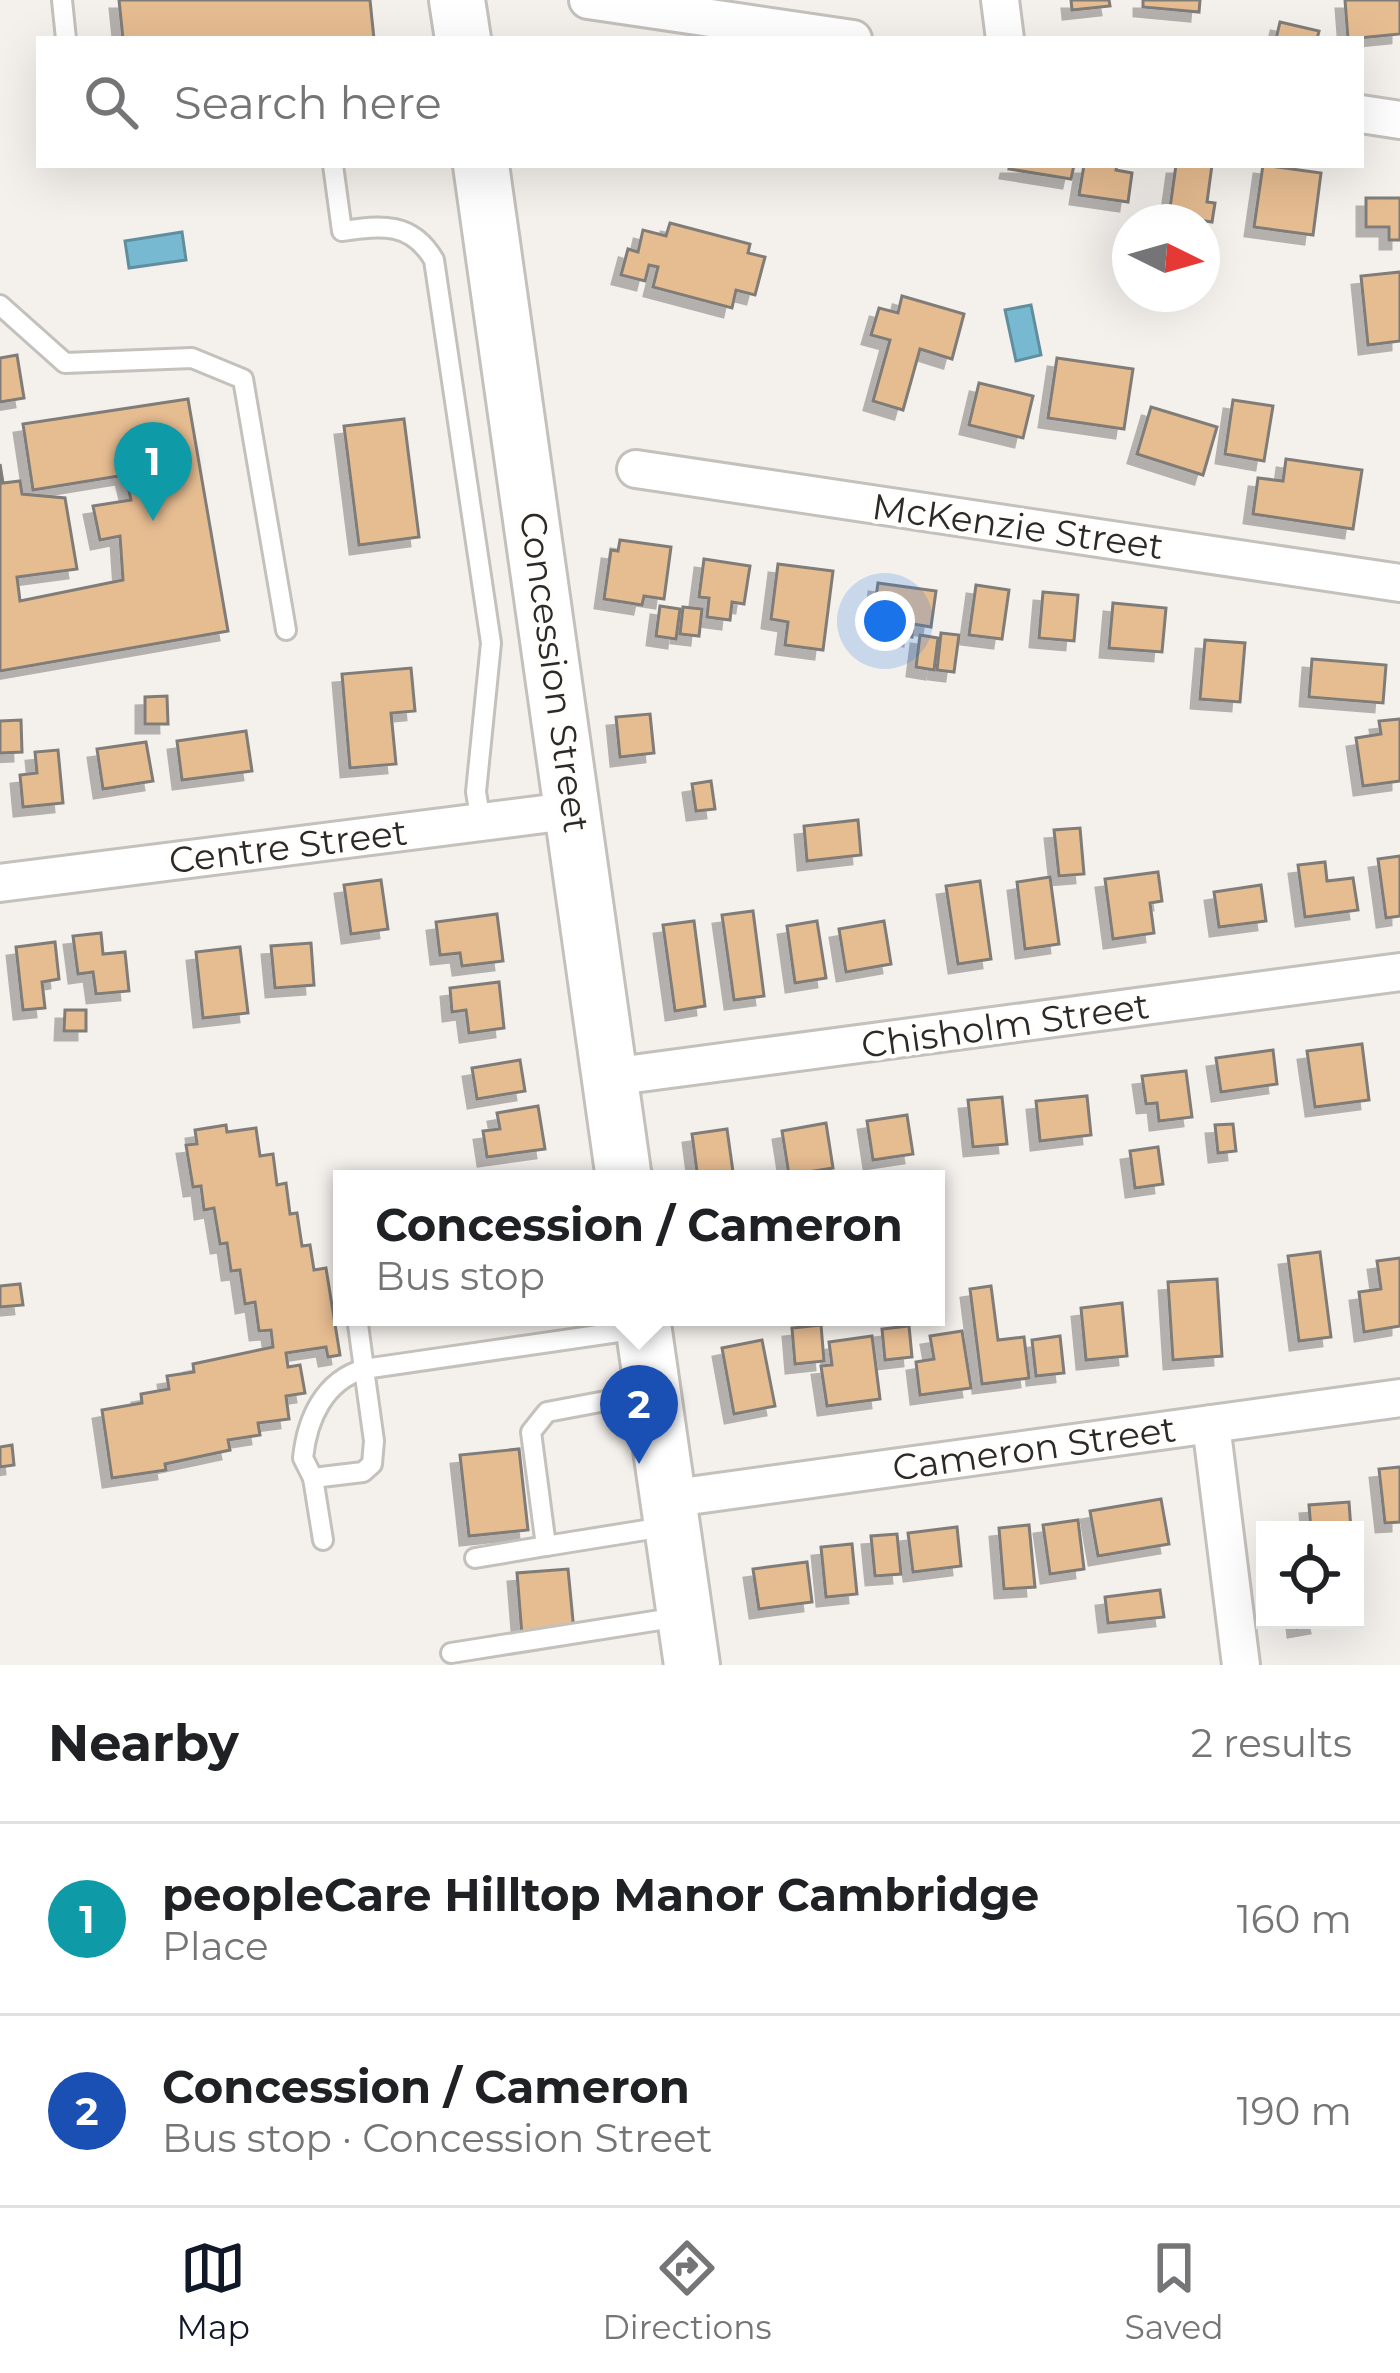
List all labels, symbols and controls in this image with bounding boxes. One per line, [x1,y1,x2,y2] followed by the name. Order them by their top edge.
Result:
[36,36,1364,168] search box
[78,69,144,135] icon: search
[174,75,442,130] text: Search here
[1112,204,1220,312] north arrow
[114,422,192,521] pin: 1
[870,484,1166,568] street label: McKenzie Street
[511,509,599,835] street label: Concession Street
[855,591,915,651] your location
[167,810,409,882] street label: Centre Street
[858,983,1152,1067] street label: Chisholm Street
[333,1170,945,1326] popup
[375,1197,903,1252] text: Concession / Cameron
[375,1252,545,1300] text: Bus stop
[600,1365,678,1464] pin: 2
[890,1406,1178,1490] street label: Cameron Street
[1256,1521,1364,1629] map controls
[1256,1521,1364,1629] button: locate
[48,1712,239,1774] text: Nearby
[1191,1719,1352,1767] text: 2 results
[162,1867,1039,1922] text: peopleCare Hilltop Manor Cambridge
[79,1895,95,1943] text: 1
[1237,1895,1352,1943] text: 160 m
[162,1922,269,1970] text: Place
[162,2059,690,2114] text: Concession / Cameron
[75,2087,99,2135] text: 2
[1237,2087,1352,2135] text: 190 m
[162,2114,712,2162] text: Bus stop · Concession Street
[176,2235,250,2347] tab: Map
[603,2235,772,2347] tab: Directions
[1124,2235,1224,2347] tab: Saved

